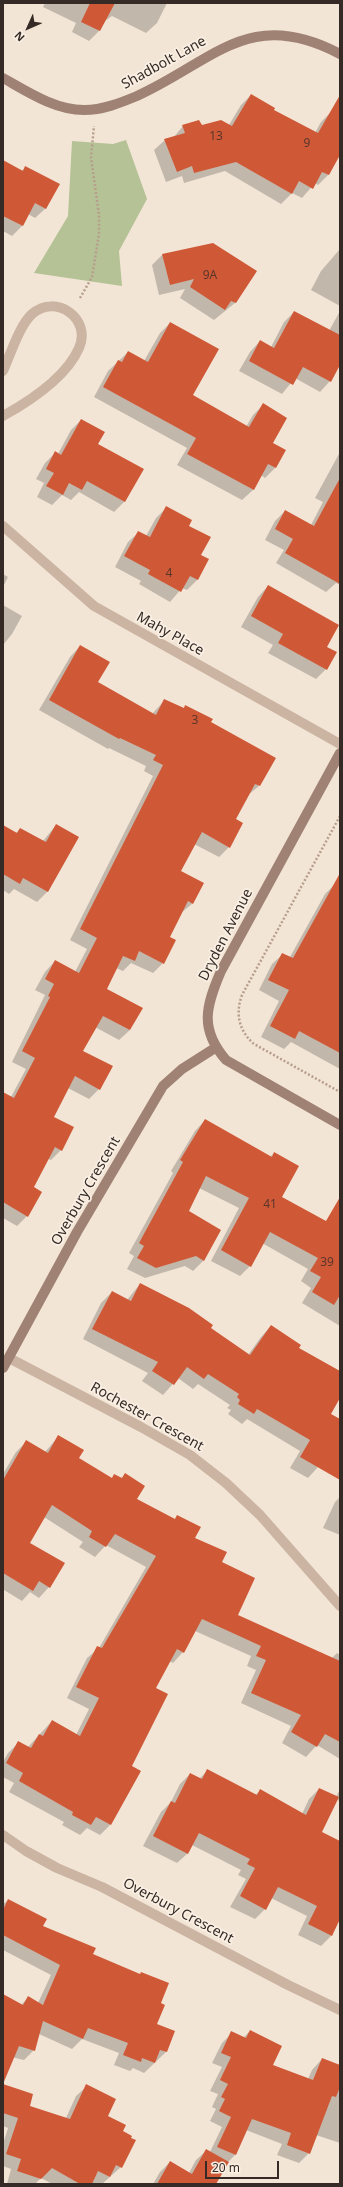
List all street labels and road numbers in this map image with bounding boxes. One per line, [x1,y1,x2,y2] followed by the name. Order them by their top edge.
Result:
[119,33,209,93] street label: Shadbolt Lane
[133,609,207,659] street label: Mahy Place
[196,886,256,984] street label: Dryden Avenue
[48,1134,124,1248] street label: Overbury Crescent
[87,1379,207,1455] street label: Rochester Crescent
[120,1875,236,1947] street label: Overbury Crescent

